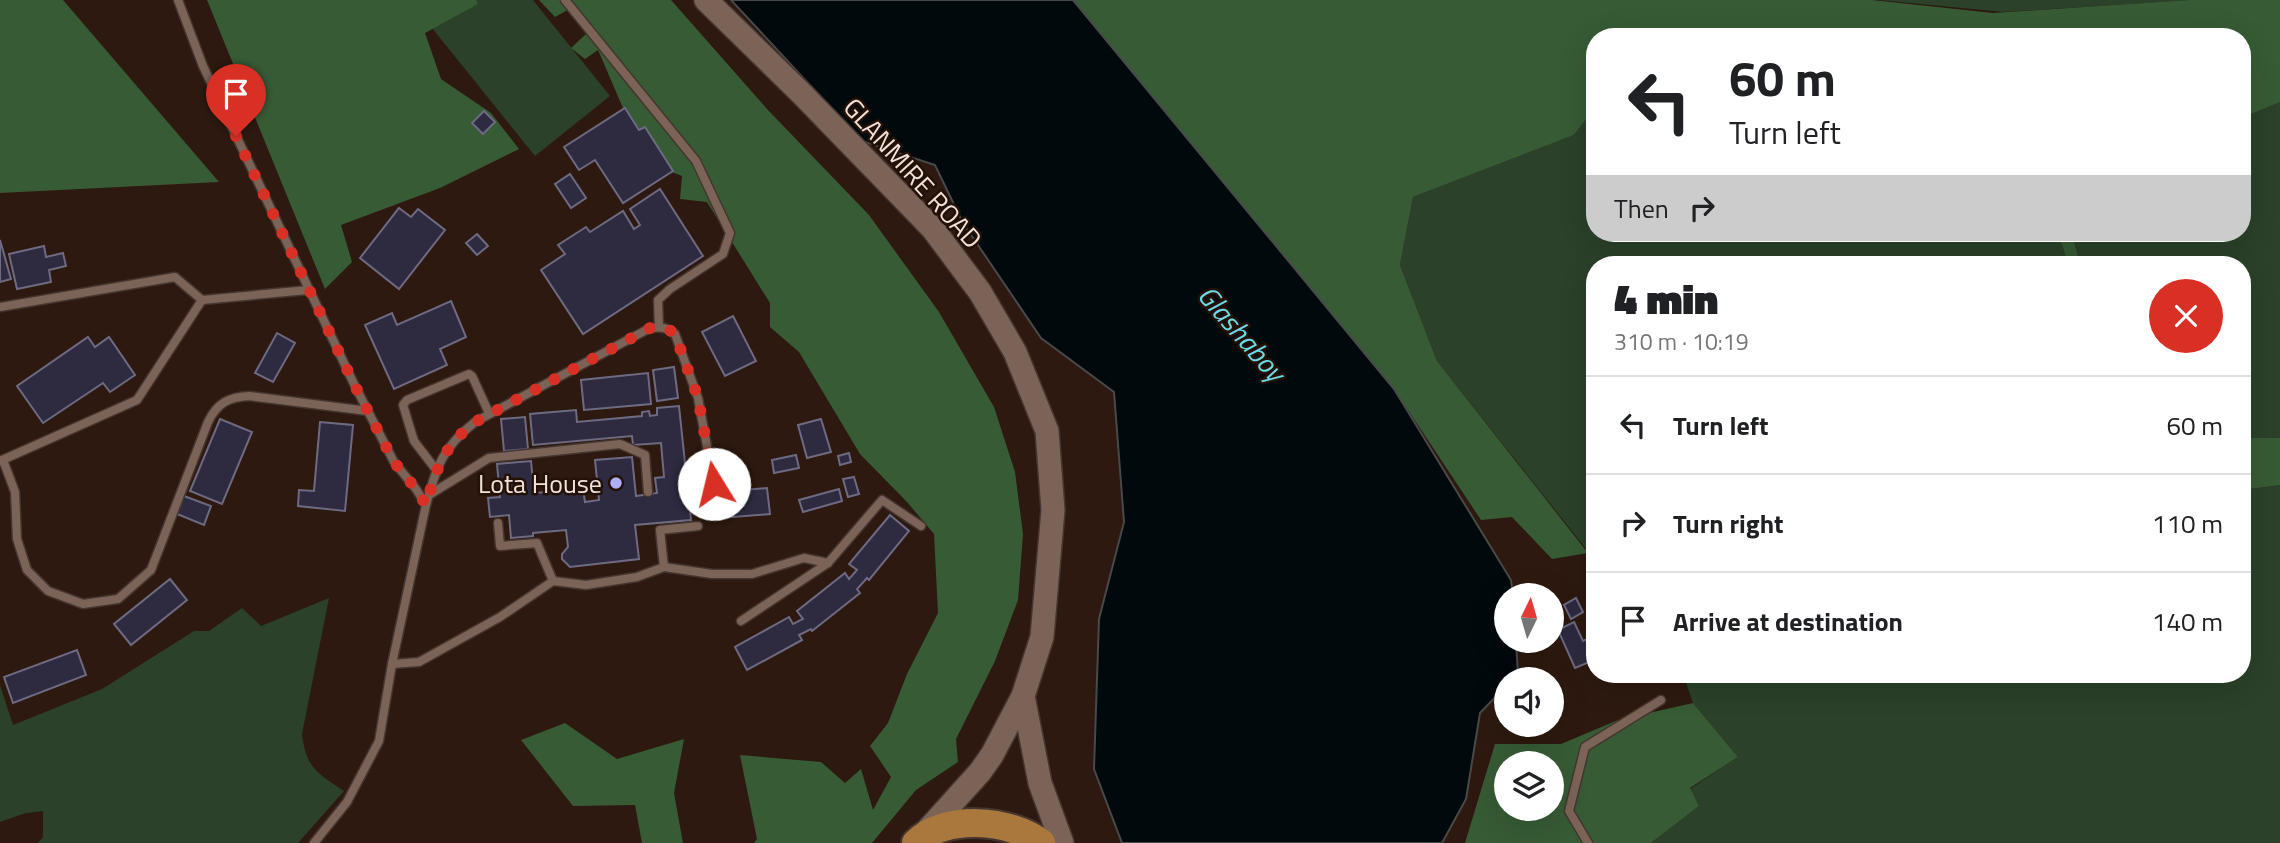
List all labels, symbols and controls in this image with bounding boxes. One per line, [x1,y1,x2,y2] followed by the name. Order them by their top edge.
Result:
[1729,40,1836,115] text: 60 m
[1614,56,1705,147] icon: left
[206,64,266,136] pin
[217,75,255,113] icon: arrive
[835,89,991,257] street label: GLANMIRE ROAD
[1729,108,1841,156] text: Turn left
[1614,189,1669,228] text: Then
[1683,189,1721,227] icon: right
[1614,266,1718,330] text: 4 min
[1188,275,1298,393] water label: Glashaboy
[2149,279,2223,353] button: close
[1614,324,1749,359] text: 310 m · 10:19
[1614,406,1652,444] icon: left
[1673,406,1768,445] text: Turn left
[2166,406,2223,445] text: 60 m
[677,447,751,521] position arrow
[478,464,602,503] place label: Lota House
[608,475,624,491] marker: Lota House
[1614,504,1652,542] icon: right
[1673,504,1784,543] text: Turn right
[2152,504,2223,543] text: 110 m
[1494,583,1564,653] north arrow
[1494,583,1564,821] map controls
[1614,602,1652,640] icon: arrive
[1673,602,1903,641] text: Arrive at destination
[2152,602,2223,641] text: 140 m
[1494,667,1564,737] button: sound
[1494,751,1564,821] button: layers

